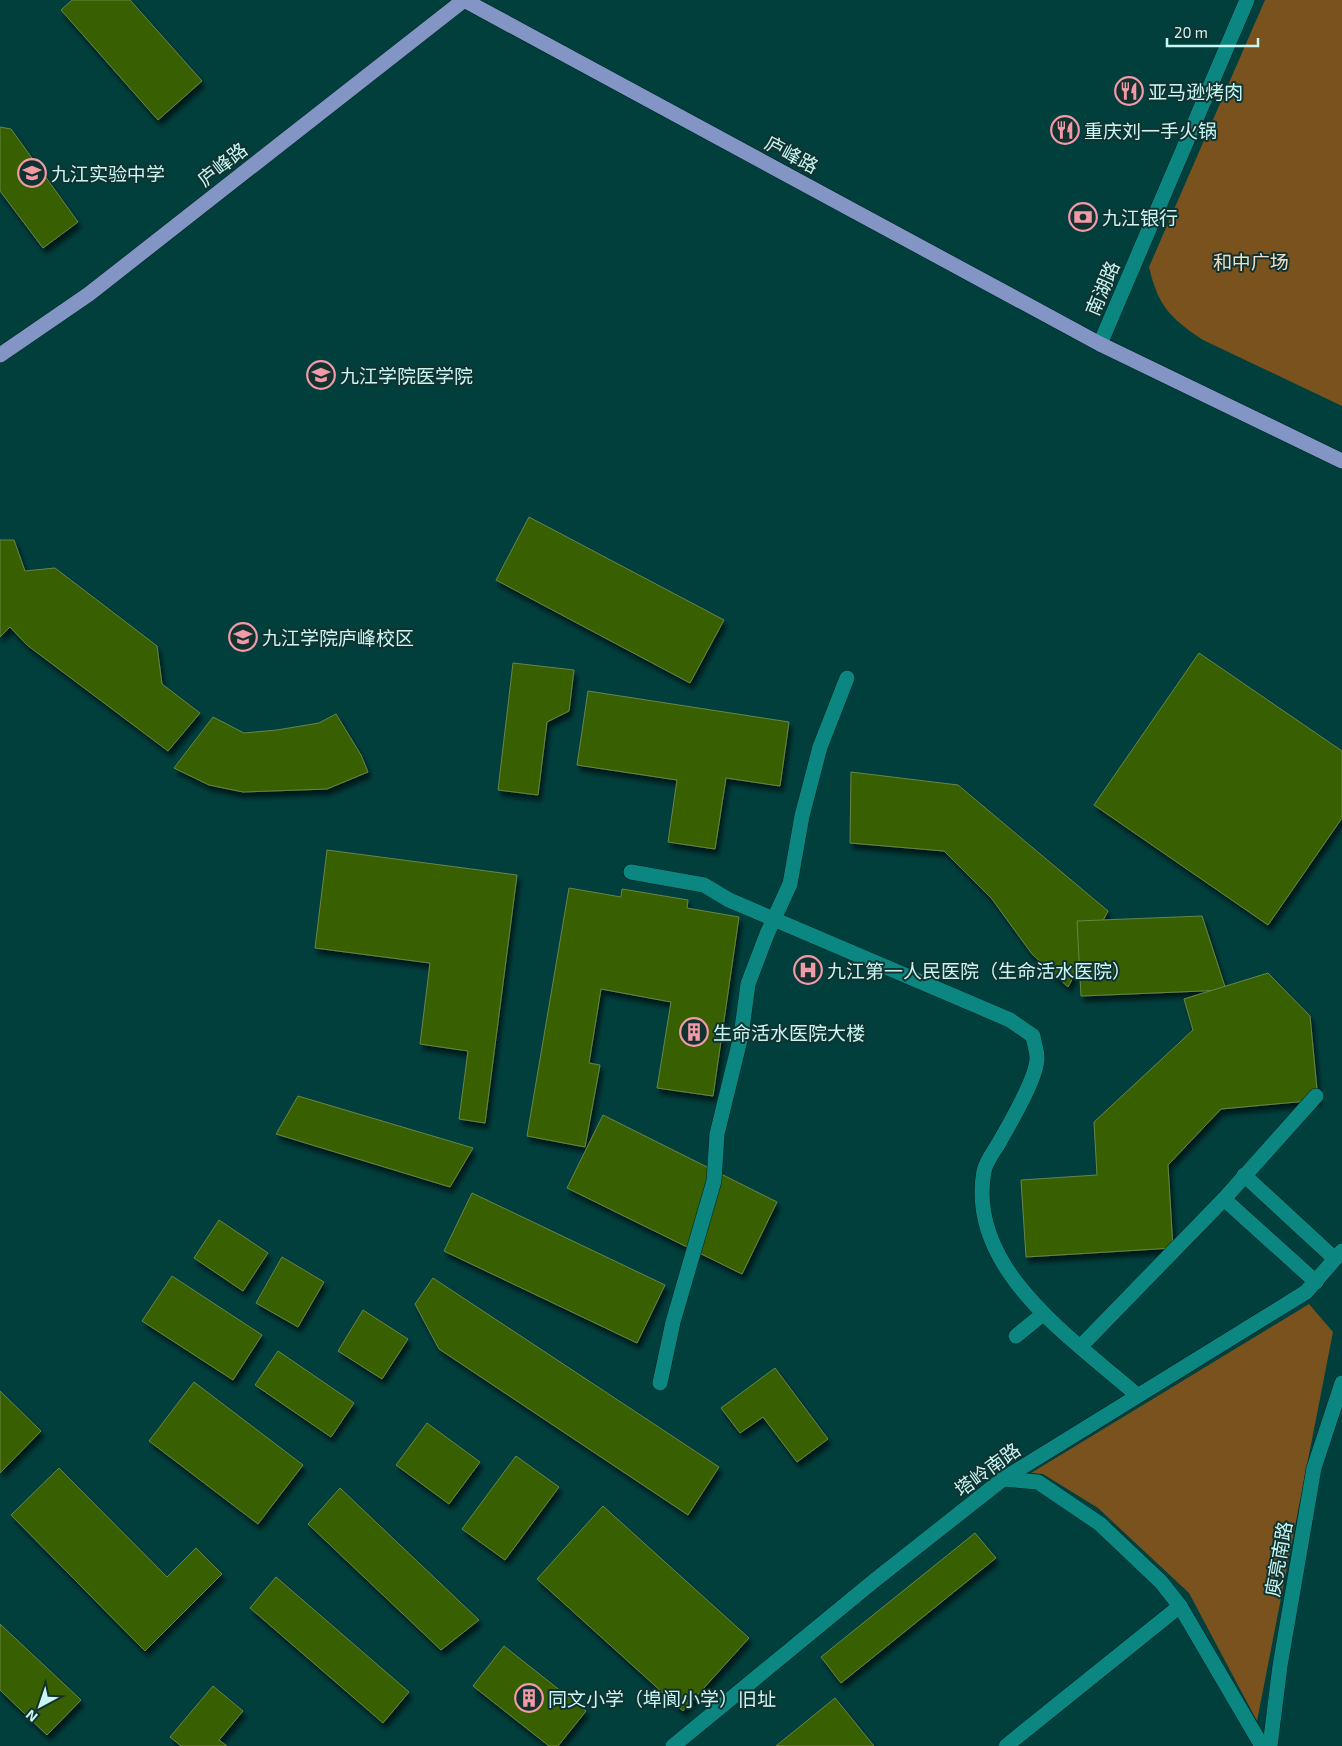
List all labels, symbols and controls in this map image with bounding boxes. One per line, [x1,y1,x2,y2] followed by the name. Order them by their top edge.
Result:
[1167,15,1258,47] scale bar
[1174,23,1208,41] text: 20 m
[1114,76,1144,106] restaurant icon: 亚马逊烤肉
[1148,80,1243,103] place label: 亚马逊烤肉
[1050,115,1080,145] restaurant icon: 重庆刘一手火锅
[1084,119,1217,142] place label: 重庆刘一手火锅
[761,130,823,178] street label: 庐峰路
[192,137,252,191] street label: 庐峰路
[17,158,47,188] school or university icon: 九江实验中学
[51,162,165,185] place label: 九江实验中学
[1068,202,1098,232] bank icon: 九江银行
[1102,206,1178,229] place label: 九江银行
[1213,250,1289,273] park label: 和中广场
[1080,257,1124,319] street label: 南湖路
[306,360,336,390] school or university icon: 九江学院医学院
[340,364,473,387] place label: 九江学院医学院
[228,622,258,652] school or university icon: 九江学院庐峰校区
[262,626,414,649] place label: 九江学院庐峰校区
[793,955,823,985] hospital icon: 九江第一人民医院（生命活水医院）
[827,959,1131,982] place label: 九江第一人民医院（生命活水医院）
[679,1017,709,1047] building icon: 生命活水医院大楼
[713,1021,865,1044] place label: 生命活水医院大楼
[949,1437,1025,1501] street label: 塔岭南路
[1260,1520,1296,1598] street label: 庾亮南路
[15,1681,65,1731] north arrow
[514,1683,544,1713] building icon: 同文小学（埠阆小学）旧址
[548,1687,776,1710] place label: 同文小学（埠阆小学）旧址
[22,1707,41,1726] text: N

